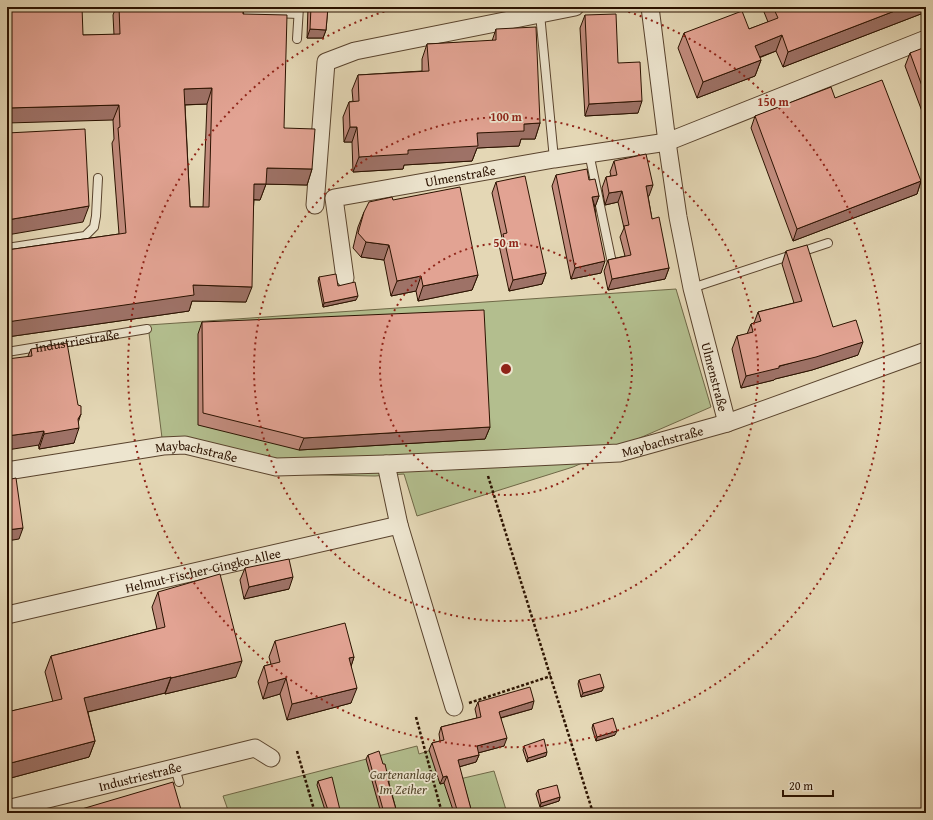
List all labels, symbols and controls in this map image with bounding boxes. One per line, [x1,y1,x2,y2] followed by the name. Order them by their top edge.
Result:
[757,93,790,110] text: 150 m
[490,108,523,125] text: 100 m
[424,160,497,191] street label: Ulmenstraße
[493,234,519,251] text: 50 m
[34,324,121,357] street label: Industriestraße
[697,340,733,414] street label: Ulmenstraße
[499,362,513,376] centre of rings
[619,421,705,461] street label: Maybachstraße
[154,435,240,467] street label: Maybachstraße
[123,543,283,597] street label: Helmut-Fischer-Gingko-Allee
[96,757,184,796] street label: Industriestraße
[370,765,436,799] park label: Gartenanlage Im Zeiher
[783,772,833,798] scale bar
[789,777,813,794] text: 20 m

